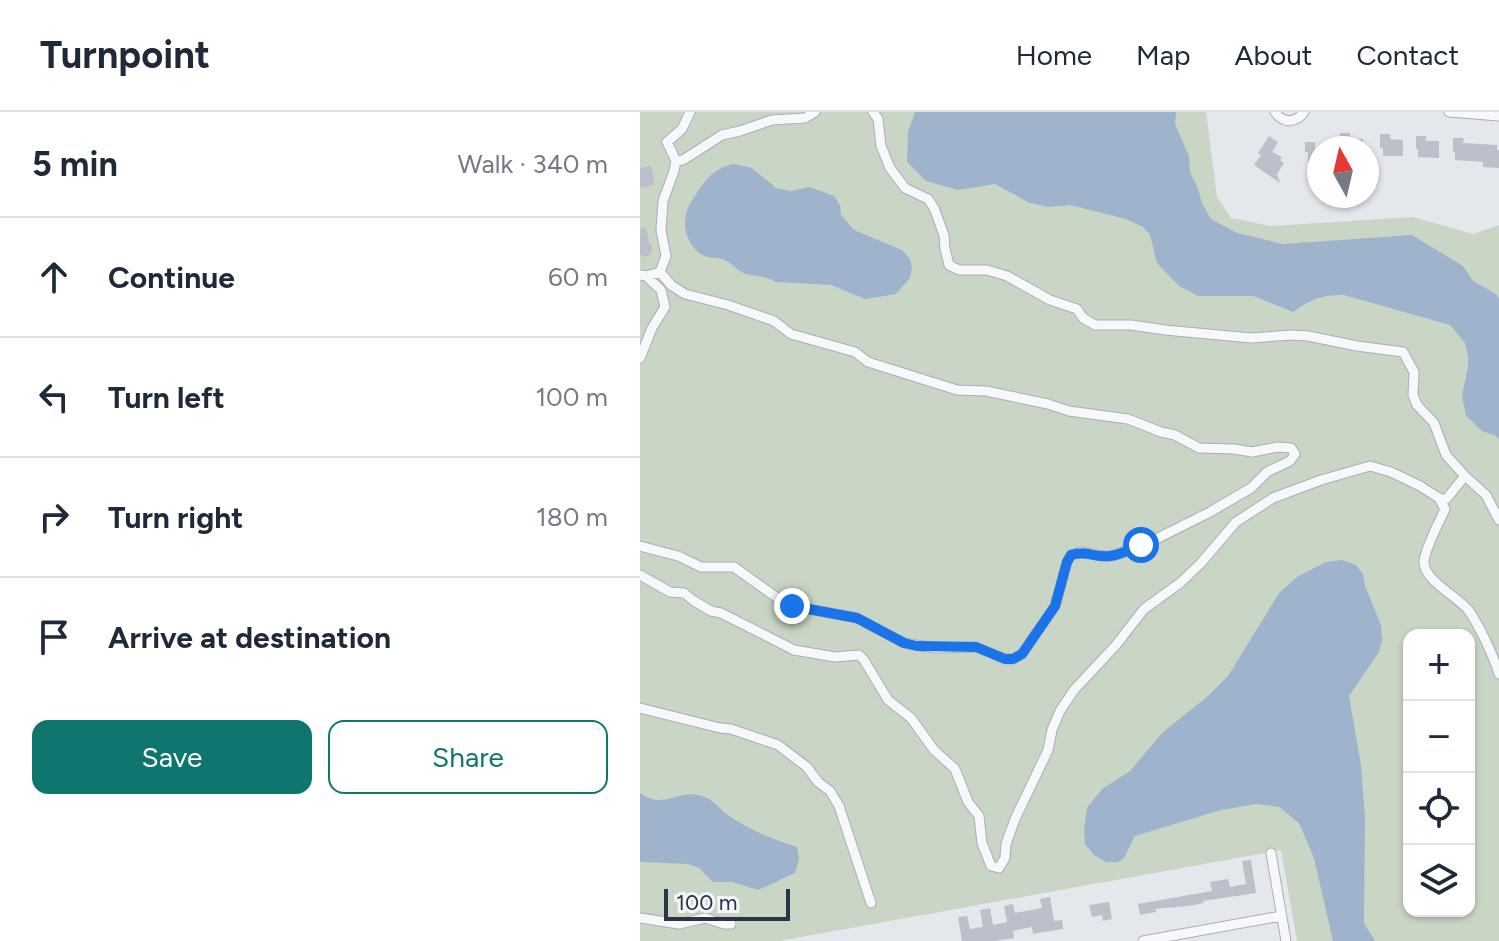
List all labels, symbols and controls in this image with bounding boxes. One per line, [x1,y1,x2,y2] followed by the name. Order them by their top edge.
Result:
[40,32,210,78] text: Turnpoint
[1016,38,1092,72] text: Home
[1136,38,1191,72] text: Map
[1235,38,1312,72] text: About
[1356,38,1459,72] text: Contact
[1307,136,1379,208] north arrow
[32,144,118,185] text: 5 min
[458,148,608,180] text: Walk · 340 m
[32,255,76,299] icon: ahead
[108,259,235,296] text: Continue
[548,261,608,293] text: 60 m
[32,375,76,419] icon: left
[108,379,225,416] text: Turn left
[535,381,608,413] text: 100 m
[32,495,76,539] icon: right
[108,499,243,536] text: Turn right
[536,501,608,533] text: 180 m
[1123,527,1159,563] route start
[774,588,810,624] route end
[32,615,76,659] icon: arrive
[108,619,391,656] text: Arrive at destination
[1403,629,1475,917] map controls
[1403,629,1475,701] button: +
[1403,701,1475,773] button: −
[32,720,312,794] button: Save
[328,720,608,794] button: Share
[1403,773,1475,845] button: locate
[1403,845,1475,917] button: layers
[664,885,790,921] scale bar
[676,889,737,916] text: 100 m

